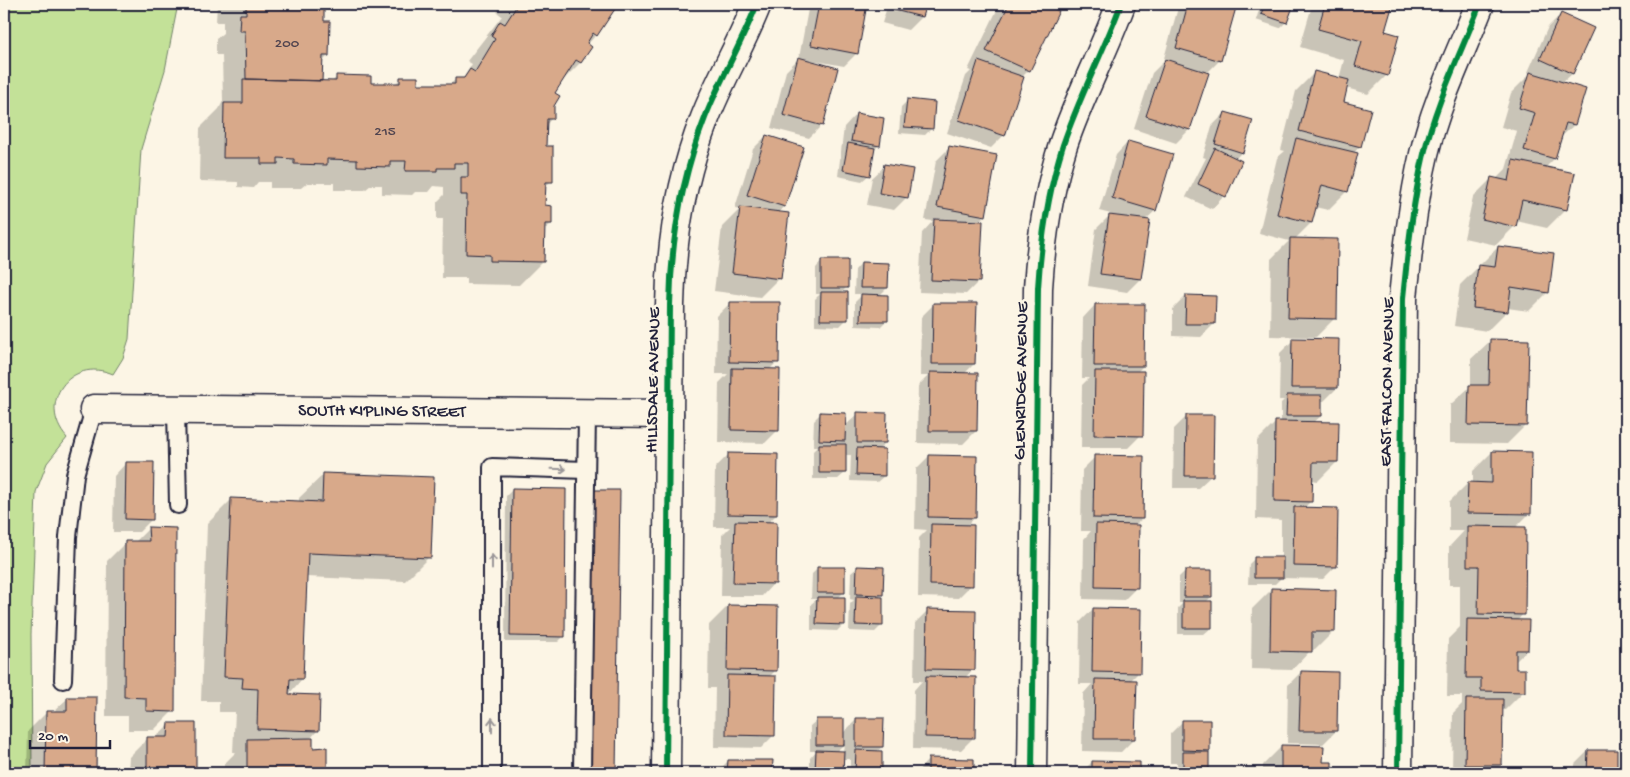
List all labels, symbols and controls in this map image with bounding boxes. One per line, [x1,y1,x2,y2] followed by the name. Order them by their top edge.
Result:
[275,35,300,53] house number: 200
[374,123,396,141] house number: 215
[1376,296,1400,467] street label: EAST FALCON AVENUE
[1010,301,1034,460] street label: GLENRIDGE AVENUE
[642,306,666,453] street label: HILLSDALE AVENUE
[298,400,467,423] street label: SOUTH KIPLING STREET
[551,464,567,474] one-way arrow
[487,554,497,570] one-way arrow
[30,717,110,749] scale bar
[487,717,497,733] one-way arrow
[38,728,68,746] text: 20 m

